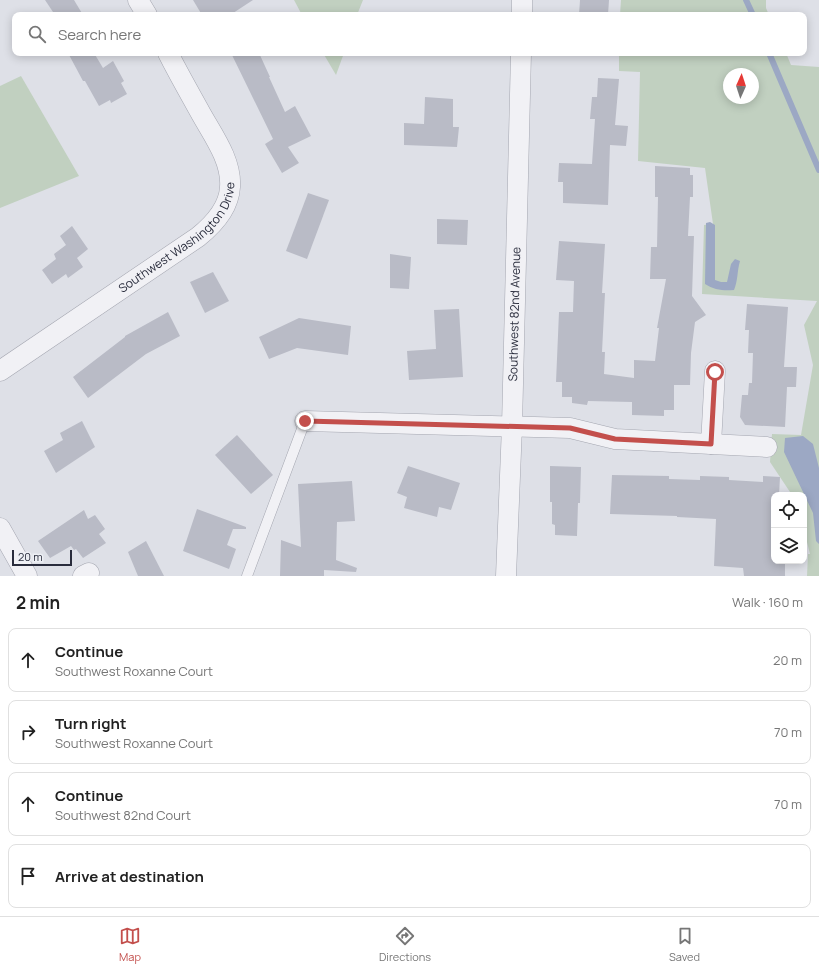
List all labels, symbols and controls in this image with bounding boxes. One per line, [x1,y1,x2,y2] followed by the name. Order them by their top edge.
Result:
[12,12,807,56] search box
[26,23,48,45] icon: search
[58,24,141,45] text: Search here
[723,68,759,104] north arrow
[115,182,238,296] street label: Southwest Washington Drive
[504,247,524,382] street label: Southwest 82nd Avenue
[706,363,724,381] route start
[296,412,314,430] route end
[771,492,807,564] map controls
[771,492,807,528] button: locate
[771,528,807,564] button: layers
[12,548,72,567] scale bar
[18,549,43,564] text: 20 m
[16,591,60,614] text: 2 min
[732,593,803,611] text: Walk · 160 m
[55,641,123,662] text: Continue
[17,649,39,671] icon: ahead
[773,651,802,669] text: 20 m
[55,662,213,680] text: Southwest Roxanne Court
[55,713,126,734] text: Turn right
[17,721,39,743] icon: right
[774,723,802,741] text: 70 m
[55,734,213,752] text: Southwest Roxanne Court
[55,785,123,806] text: Continue
[17,793,39,815] icon: ahead
[774,795,802,813] text: 70 m
[55,806,191,824] text: Southwest 82nd Court
[17,865,39,887] icon: arrive
[55,866,204,887] text: Arrive at destination
[119,925,141,964] tab: Map
[379,925,431,964] tab: Directions
[669,925,700,964] tab: Saved

